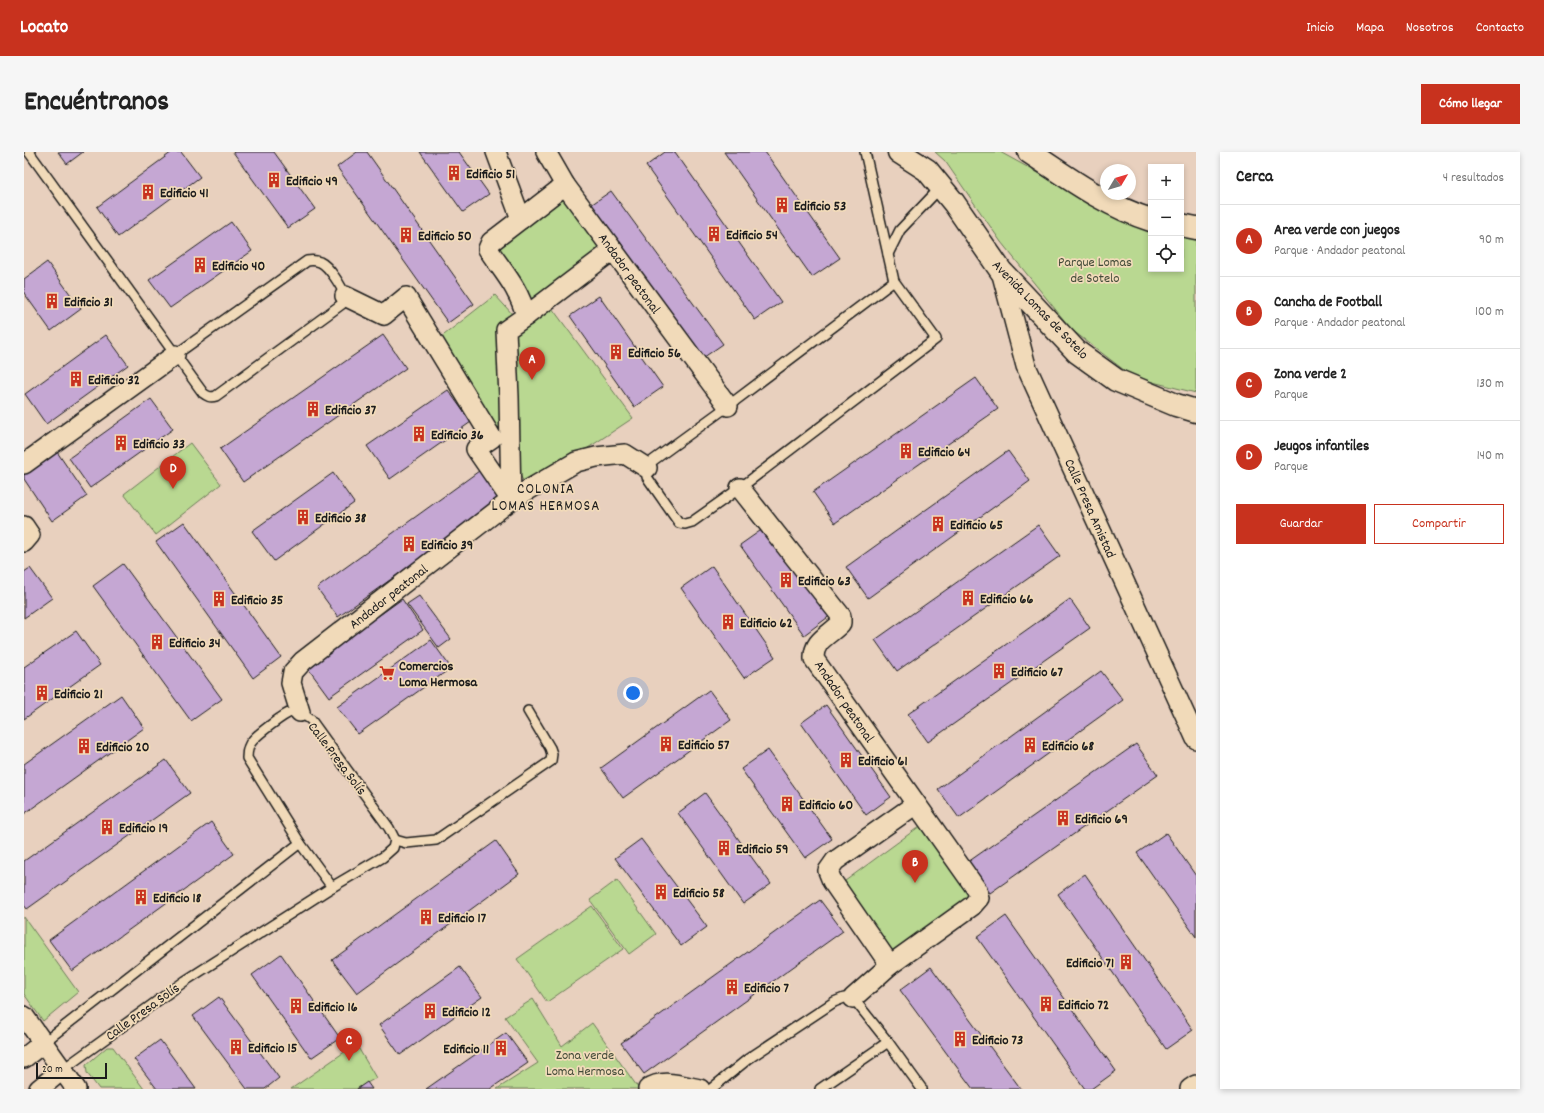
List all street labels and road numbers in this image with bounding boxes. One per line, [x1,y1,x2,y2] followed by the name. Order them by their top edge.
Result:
[592,230,665,319] street label: Andador peatonal
[987,256,1092,365] street label: Avenida Lomas de Sotelo
[1058,456,1120,562] street label: Calle Presa Amistad
[345,560,433,635] street label: Andador peatonal
[808,657,879,748] street label: Andador peatonal
[302,718,371,800] street label: Calle Presa Solís
[102,979,184,1046] street label: Calle Presa Solís

